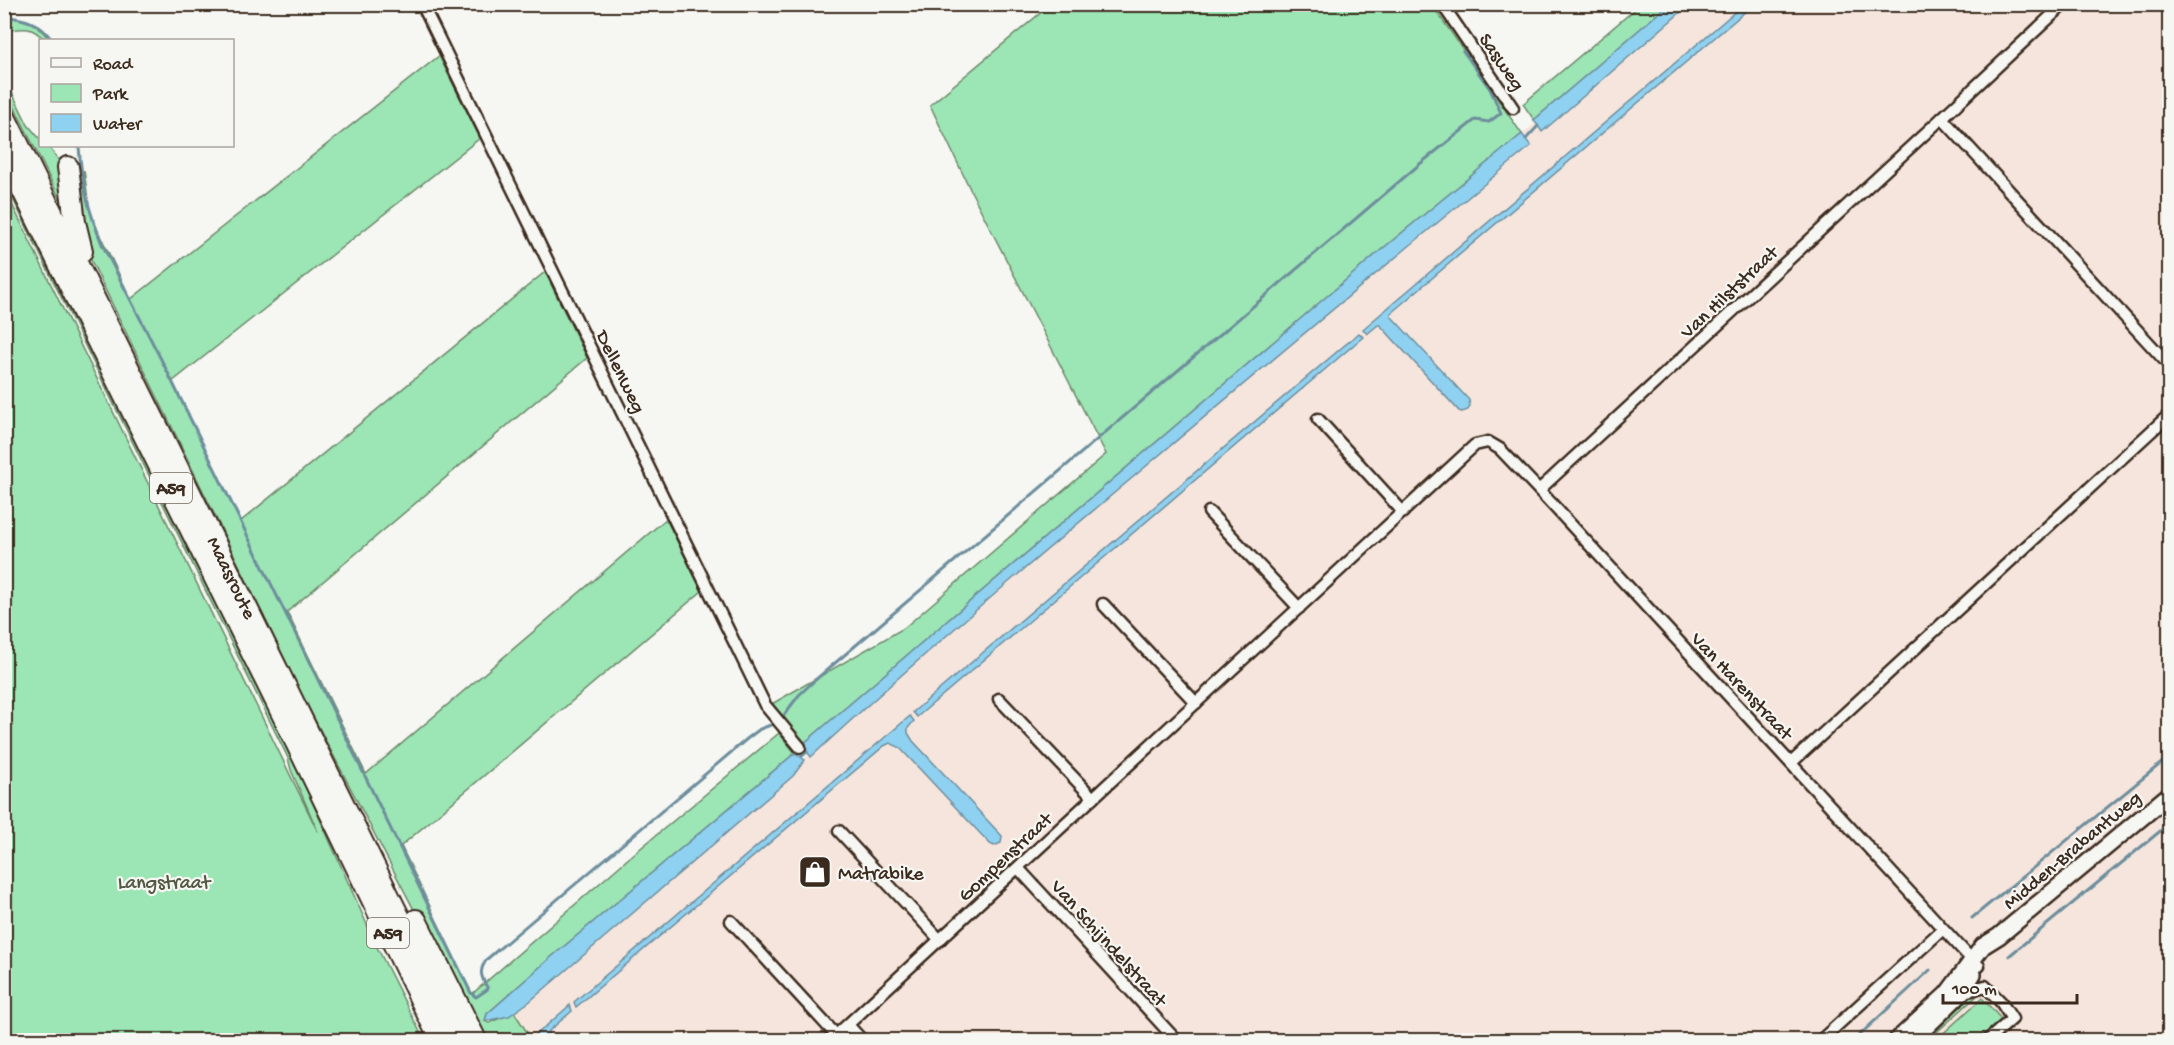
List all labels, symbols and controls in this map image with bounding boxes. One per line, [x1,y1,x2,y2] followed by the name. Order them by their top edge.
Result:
[1472,30,1528,96] street label: Sasweg
[39,39,234,147] legend
[93,55,134,76] text: Road
[92,85,129,106] text: Park
[93,115,143,136] text: Water
[1676,241,1785,345] street label: Van Hilststraat
[588,326,649,418] street label: Dellenweg
[150,473,192,503] road number: A59
[200,534,260,624] street label: Maasroute
[1684,628,1797,747] street label: Van Harenstraat
[2000,787,2147,916] street label: Midden-Brabantweg
[955,808,1059,908] street label: Gompenstraat
[797,854,833,890] shop icon: Matrabike
[838,864,924,887] place label: Matrabike
[118,873,212,896] park label: Langstraat
[1044,876,1171,1014] street label: Van Schijndelstraat
[367,918,409,948] road number: A59
[1943,967,2076,1005] scale bar
[1951,980,1997,1001] text: 100 m

